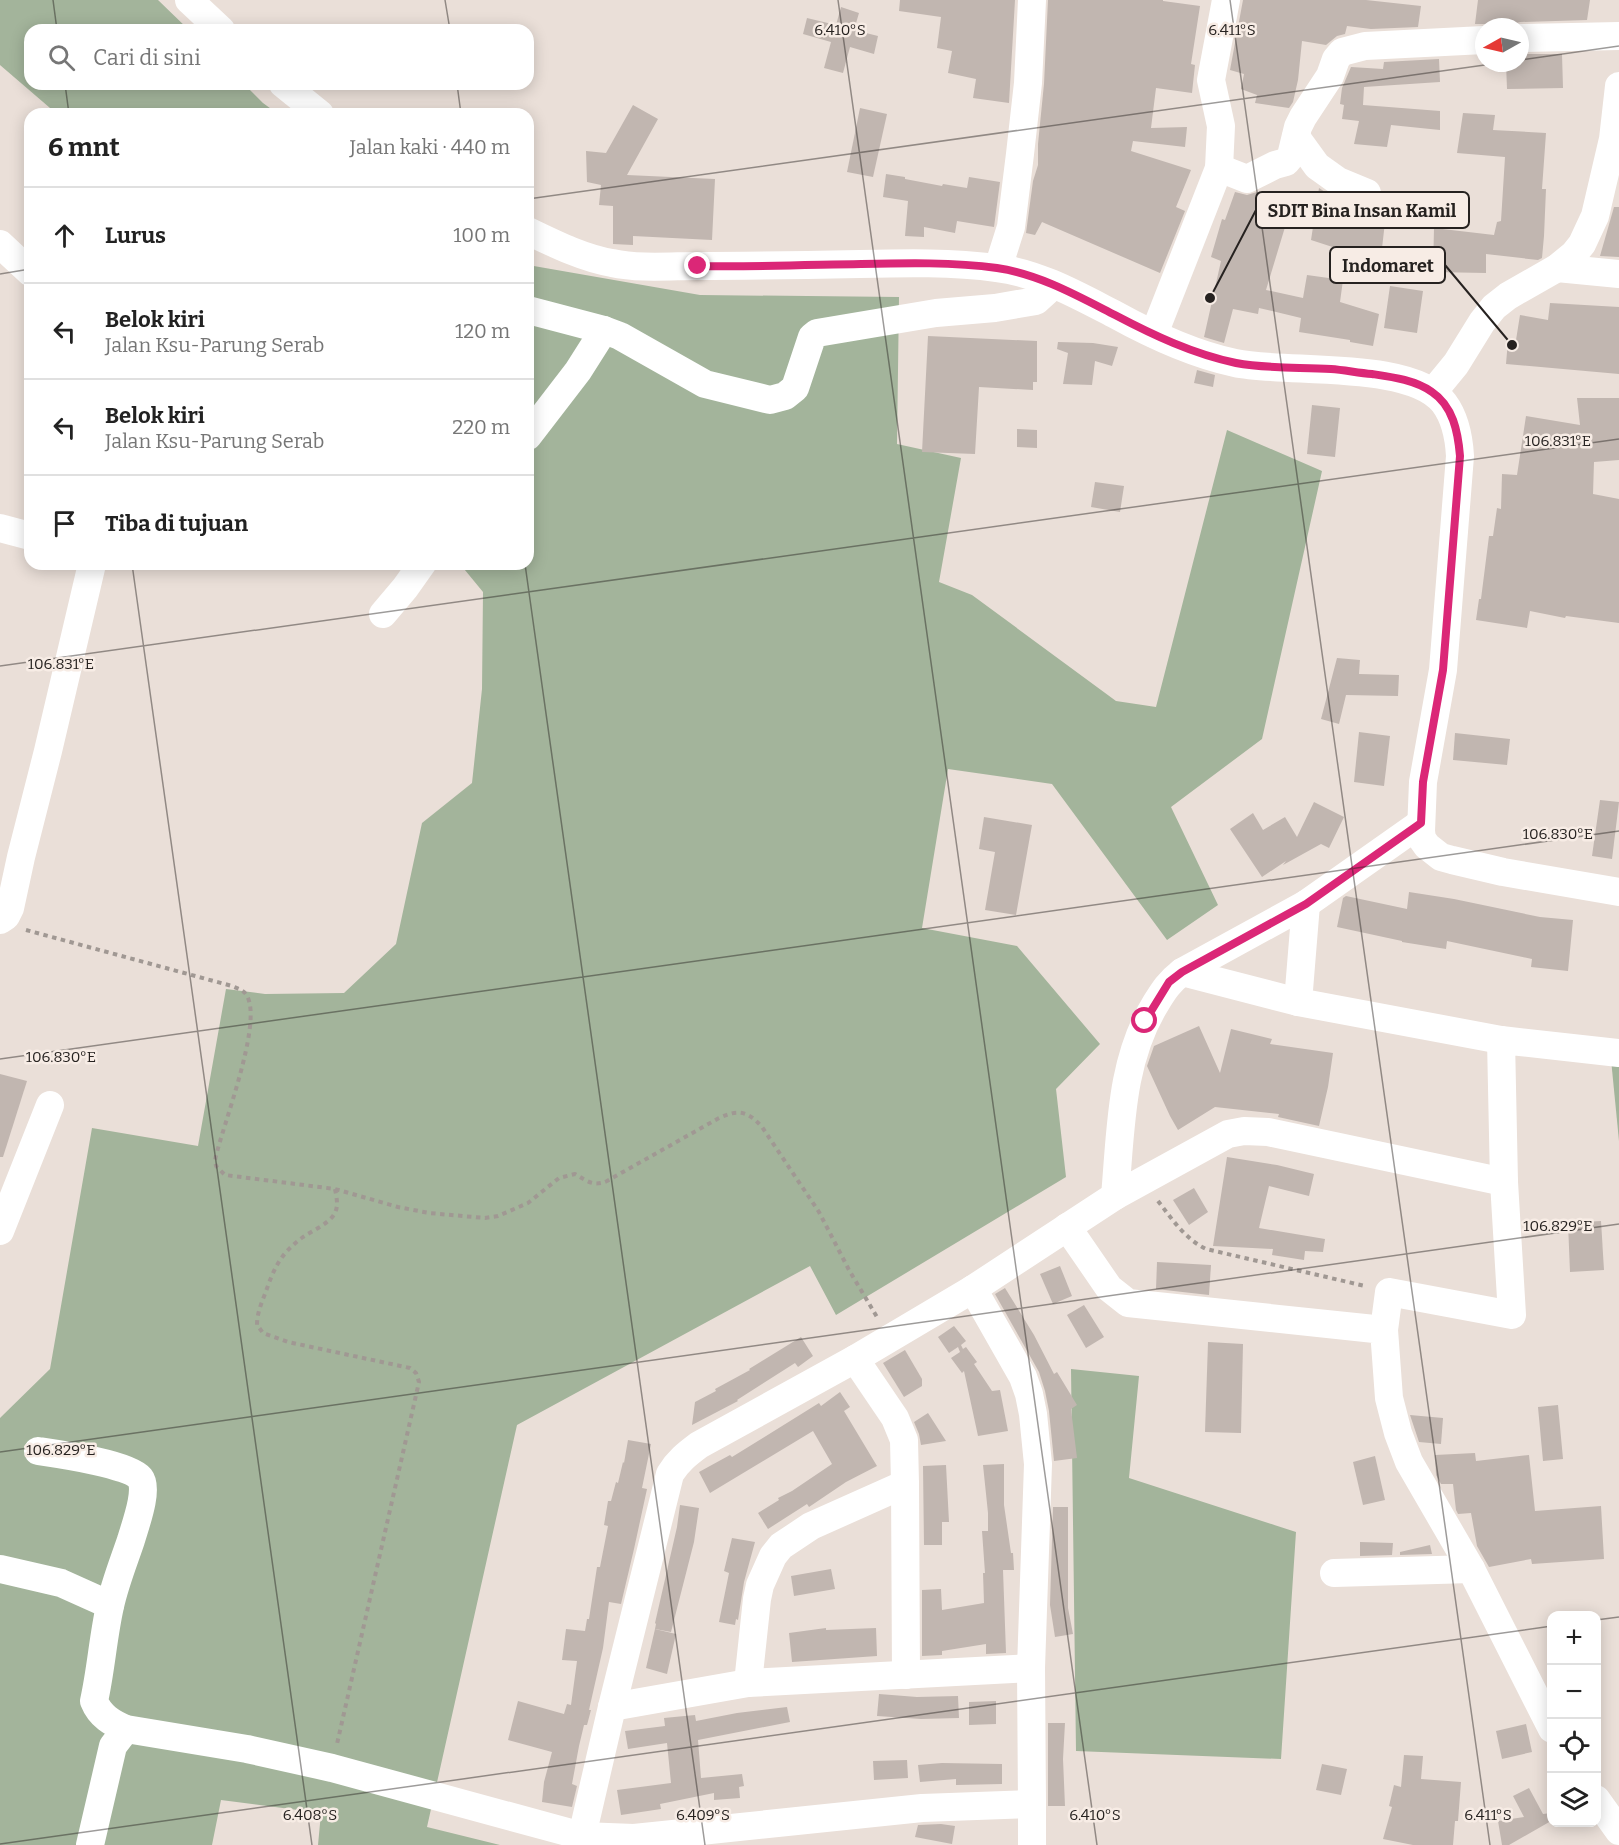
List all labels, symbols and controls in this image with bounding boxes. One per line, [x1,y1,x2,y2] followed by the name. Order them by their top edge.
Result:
[1475,18,1529,72] north arrow
[814,21,866,39] text: 6.410°S
[1208,21,1256,39] text: 6.411°S
[24,24,534,90] search box
[45,41,78,74] icon: search
[93,44,201,71] text: Cari di sini
[48,132,120,163] text: 6 mnt
[350,135,510,159] text: Jalan kaki · 440 m
[1256,192,1469,228] callout: SDIT Bina Insan Kamil
[1268,200,1457,222] text: SDIT Bina Insan Kamil
[48,219,81,252] icon: ahead
[105,222,166,249] text: Lurus
[453,223,510,247] text: 100 m
[1330,247,1445,283] callout: Indomaret
[684,252,710,278] route end
[1342,255,1434,277] text: Indomaret
[105,306,205,333] text: Belok kiri
[48,315,81,348] icon: left
[455,319,510,343] text: 120 m
[105,333,324,357] text: Jalan Ksu-Parung Serab
[105,402,205,429] text: Belok kiri
[48,411,81,444] icon: left
[452,415,510,439] text: 220 m
[105,429,324,453] text: Jalan Ksu-Parung Serab
[1525,432,1591,450] text: 106.831°E
[48,507,81,540] icon: arrive
[105,510,248,537] text: Tiba di tujuan
[28,655,94,673] text: 106.831°E
[1523,825,1593,843] text: 106.830°E
[1131,1007,1157,1033] route start
[26,1048,96,1066] text: 106.830°E
[1523,1217,1593,1235] text: 106.829°E
[26,1441,96,1459] text: 106.829°E
[1547,1611,1601,1827] map controls
[1547,1611,1601,1665] button: +
[1547,1665,1601,1719] button: −
[1547,1719,1601,1773] button: locate
[1547,1773,1601,1827] button: layers
[283,1806,337,1824] text: 6.408°S
[676,1806,730,1824] text: 6.409°S
[1069,1806,1121,1824] text: 6.410°S
[1464,1806,1512,1824] text: 6.411°S

